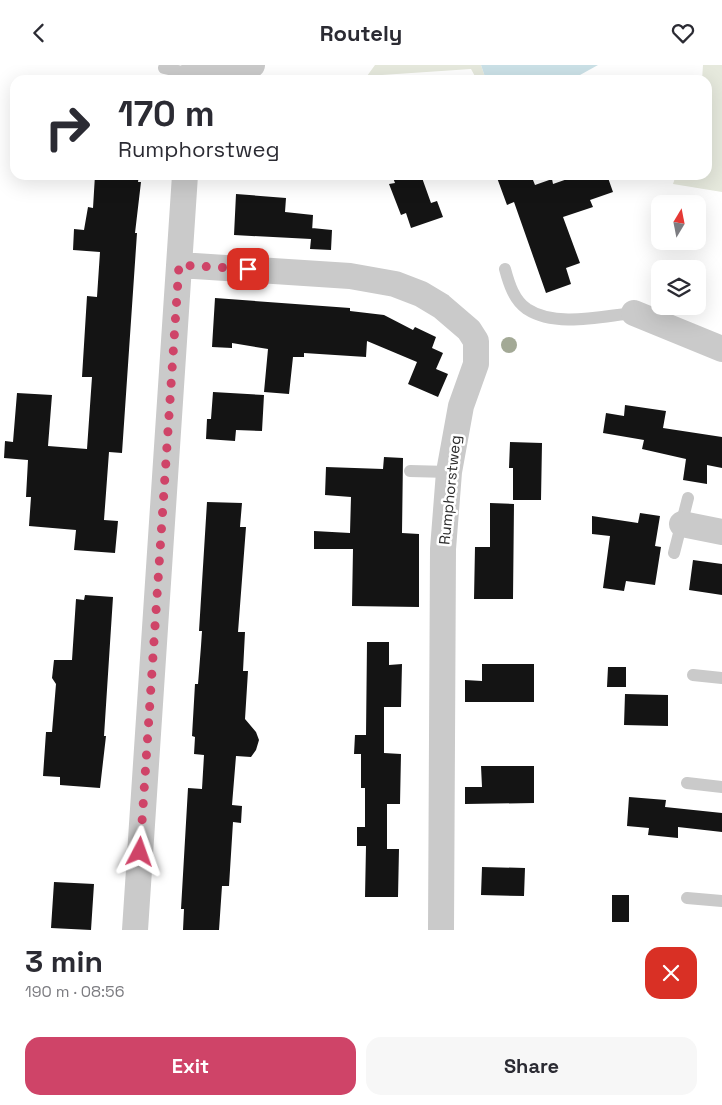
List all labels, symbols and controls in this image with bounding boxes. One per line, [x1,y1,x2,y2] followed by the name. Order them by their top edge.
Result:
[25,19,53,47] icon: back
[320,19,402,47] text: Routely
[669,19,697,47] icon: heart
[118,92,215,136] text: 170 m
[35,95,100,160] icon: right
[118,135,280,163] text: Rumphorstweg
[651,195,706,250] north arrow
[651,195,706,315] map controls
[227,248,269,290] pin
[234,255,262,283] icon: arrive
[651,260,706,315] button: layers
[434,434,465,546] street label: Rumphorstweg
[113,825,165,877] position arrow
[25,942,103,981] text: 3 min
[645,947,697,999] button: close
[25,981,124,1002] text: 190 m · 08:56
[25,1037,356,1095] button: Exit
[366,1037,697,1095] button: Share

